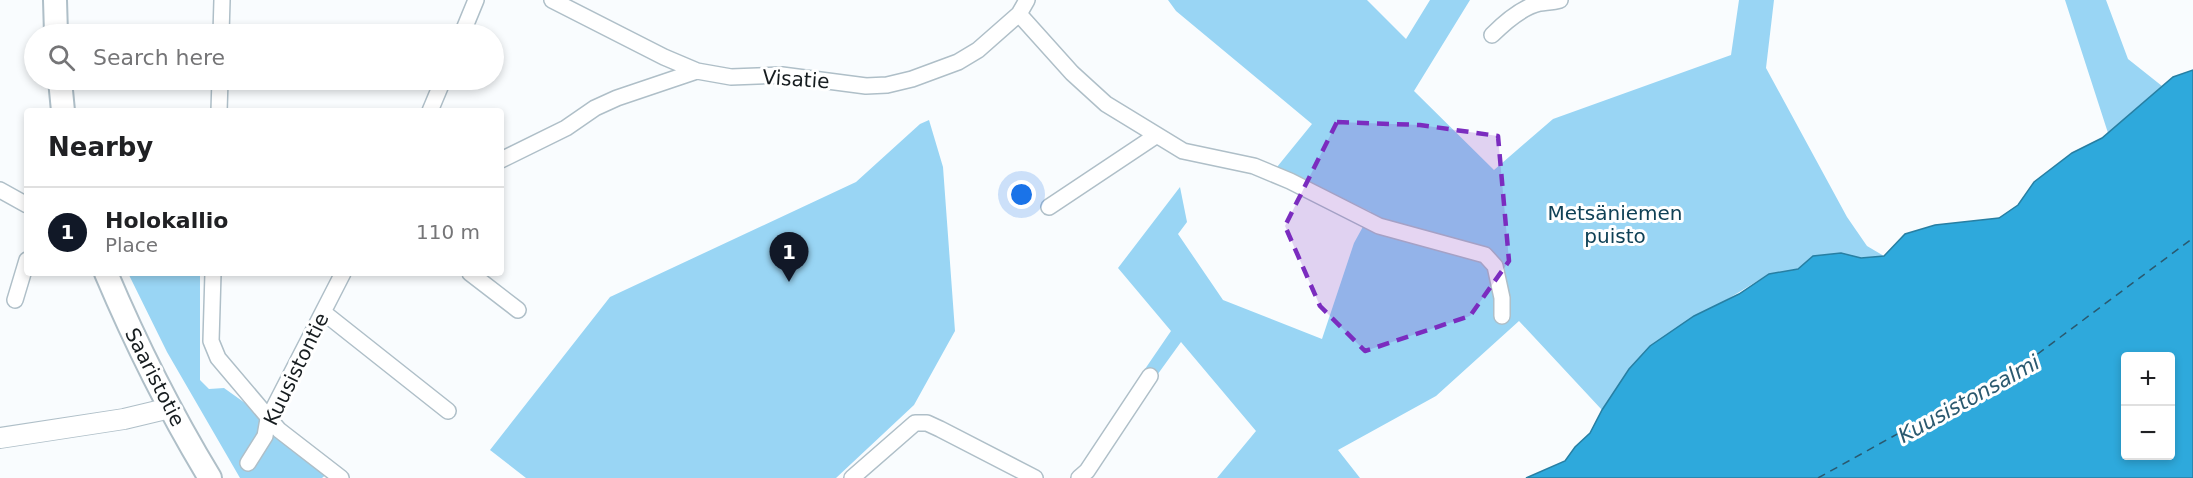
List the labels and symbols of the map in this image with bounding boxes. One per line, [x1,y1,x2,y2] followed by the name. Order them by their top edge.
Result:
[762,65,830,93] street label: Visatie
[1007,180,1036,209] your location
[1547,201,1683,248] park label: Metsäniemen puisto
[770,232,808,282] pin: 1
[258,309,334,429] street label: Kuusistontie
[120,324,190,430] street label: Saaristotie
[1894,350,2044,448] water label: Kuusistonsalmi

